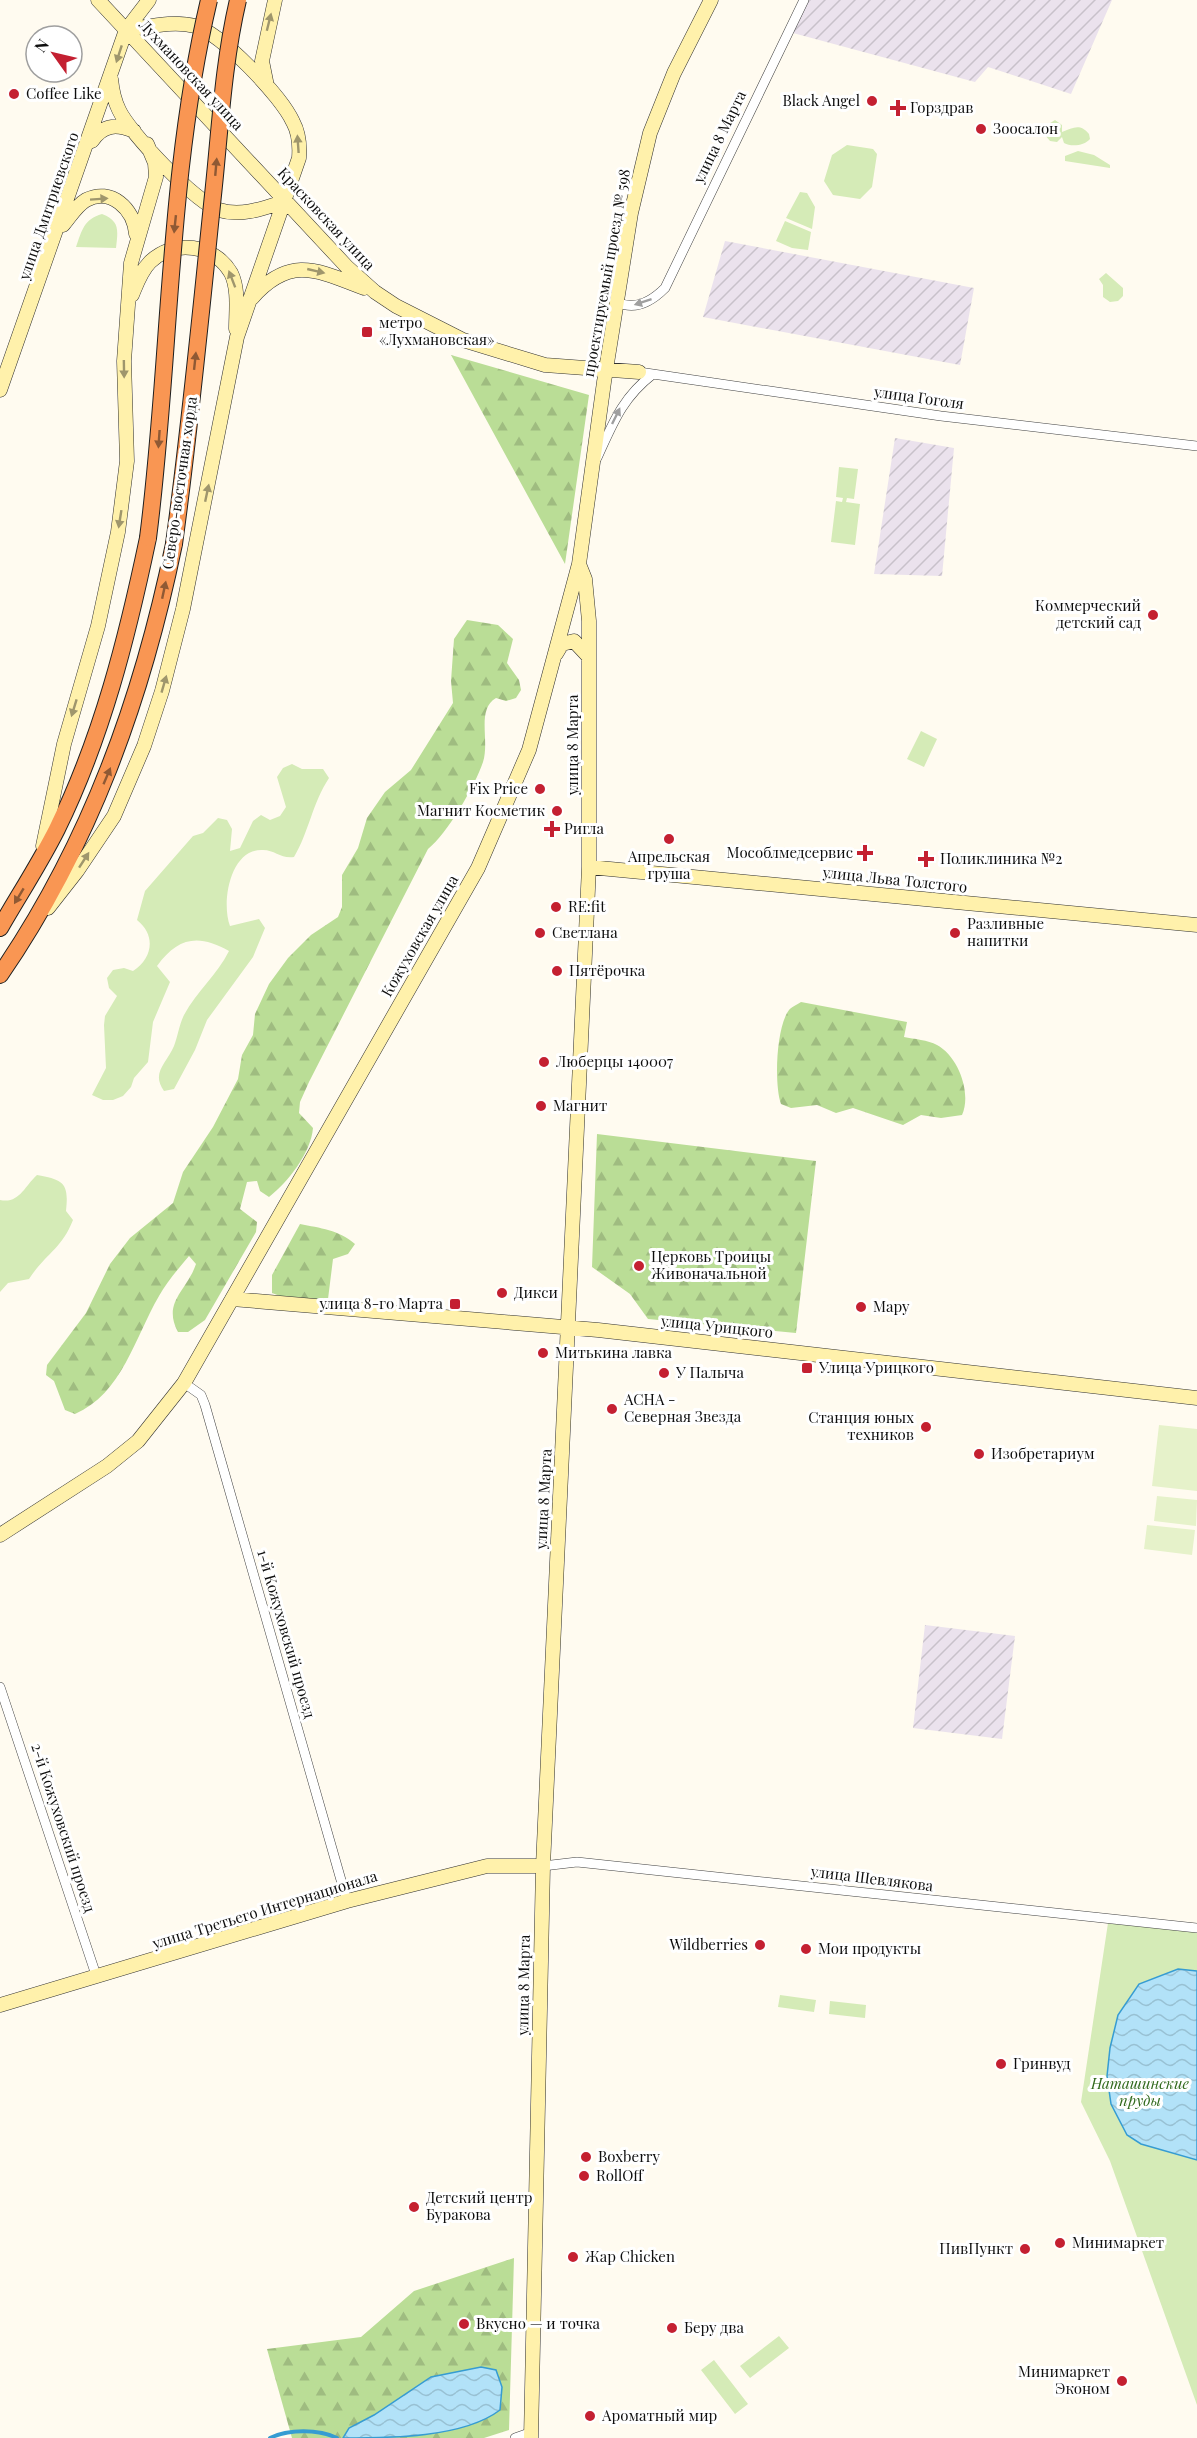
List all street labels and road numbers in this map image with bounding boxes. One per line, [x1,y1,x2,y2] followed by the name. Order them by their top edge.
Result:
[134,14,249,134] street label: Лухмановская улица
[688,86,750,187] street label: улица 8 Марта
[13,129,83,283] street label: улица Дмитриевского
[274,163,380,275] street label: Красковская улица
[578,167,634,378] street label: проектируемый проезд № 598
[872,381,965,413] street label: улица Гоголя
[157,395,201,570] street label: Северо-восточная хорда
[562,694,582,796] street label: улица 8 Марта
[821,861,968,897] street label: улица Льва Толстого
[376,871,462,1000] street label: Кожуховская улица
[659,1310,774,1342] street label: улица Урицкого
[530,1448,556,1551] street label: улица 8 Марта
[253,1547,321,1721] street label: 1-й Кожуховский проезд
[27,1741,101,1915] street label: 2-й Кожуховский проезд
[809,1860,935,1896] street label: улица Шевлякова
[149,1865,380,1953] street label: улица Третьего Интернационала
[512,1934,534,2037] street label: улица 8 Марта

